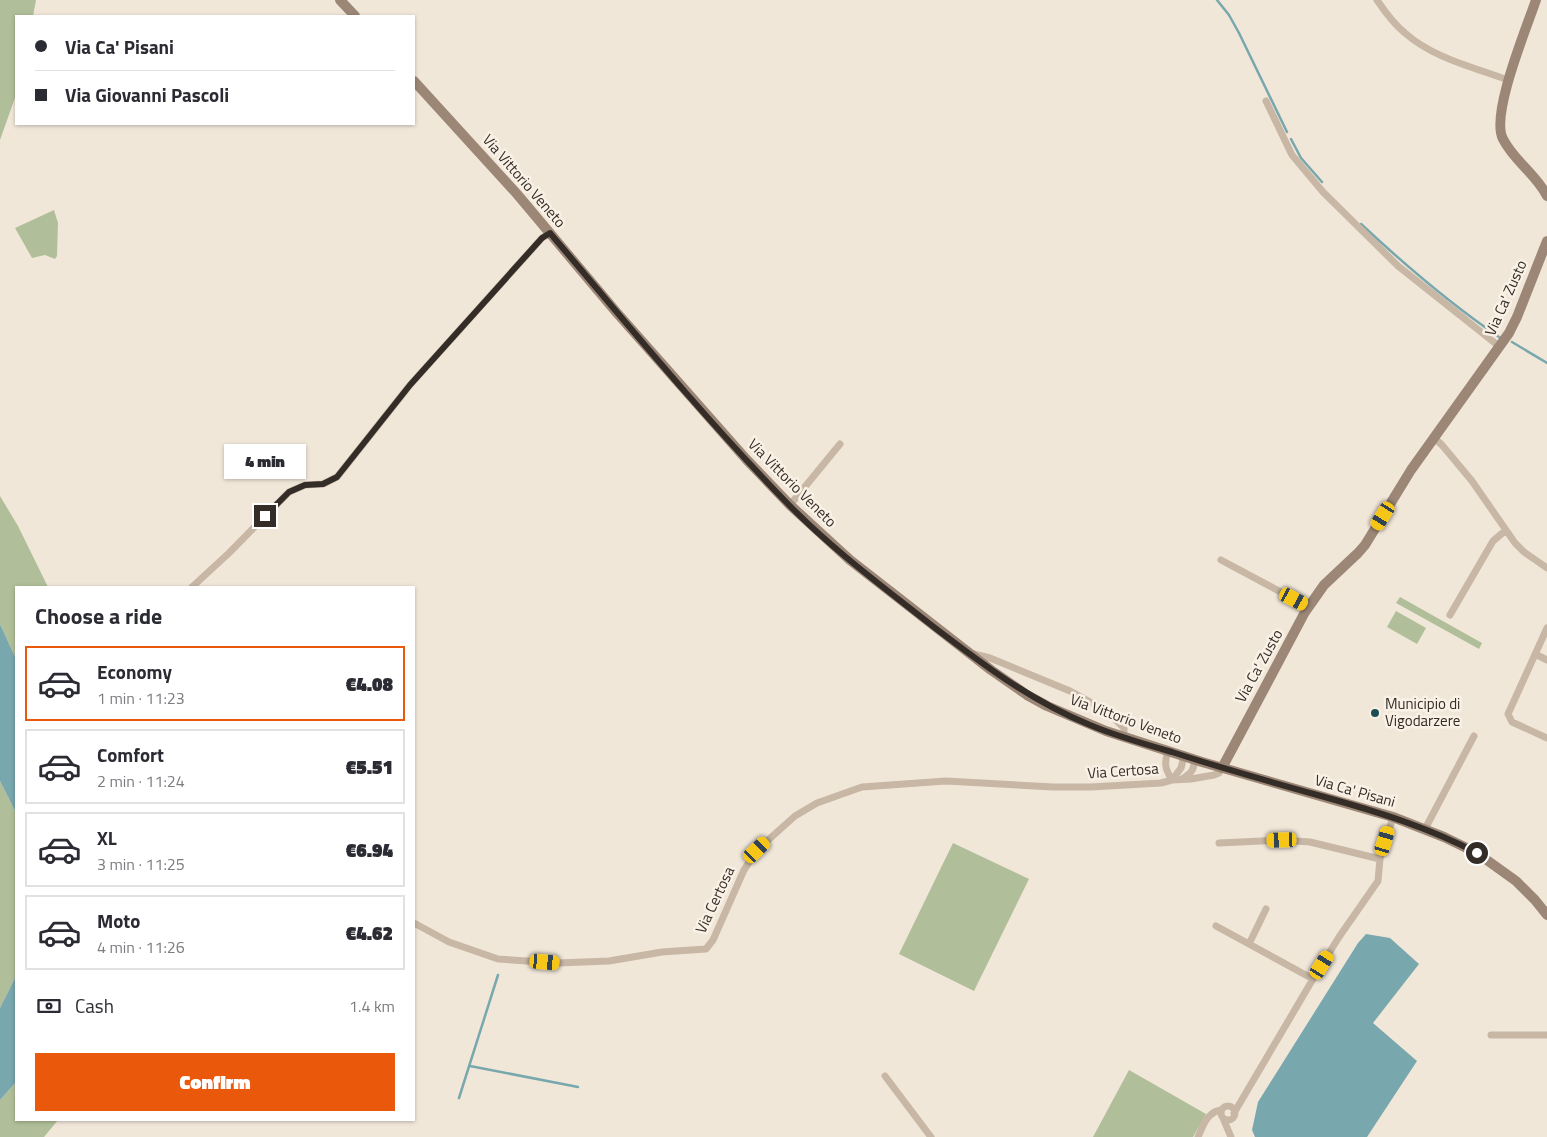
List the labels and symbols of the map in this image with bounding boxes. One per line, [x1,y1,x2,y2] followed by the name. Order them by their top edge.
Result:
[477,129,572,233] street label: Via Vittorio Veneto
[1479,256,1533,339] street label: Via Ca' Zusto
[743,433,842,532] street label: Via Vittorio Veneto
[224,444,306,478] callout: 4 min
[1368,499,1397,533] car
[254,505,276,527] route end
[1277,585,1310,613] car
[1229,625,1288,707] street label: Via Ca' Zusto
[1067,688,1185,749] street label: Via Vittorio Veneto
[1385,692,1460,732] place label: Municipio di Vigodarzere
[1369,707,1381,719] marker: Municipio di Vigodarzere
[1087,757,1160,784] street label: Via Certosa
[1312,768,1398,813] street label: Via Ca' Pisani
[1373,824,1396,858] car
[1266,832,1297,848] car
[740,834,773,866] car
[1466,842,1488,864] route start
[689,862,740,937] street label: Via Certosa
[1307,948,1336,982] car
[529,953,560,971] car

